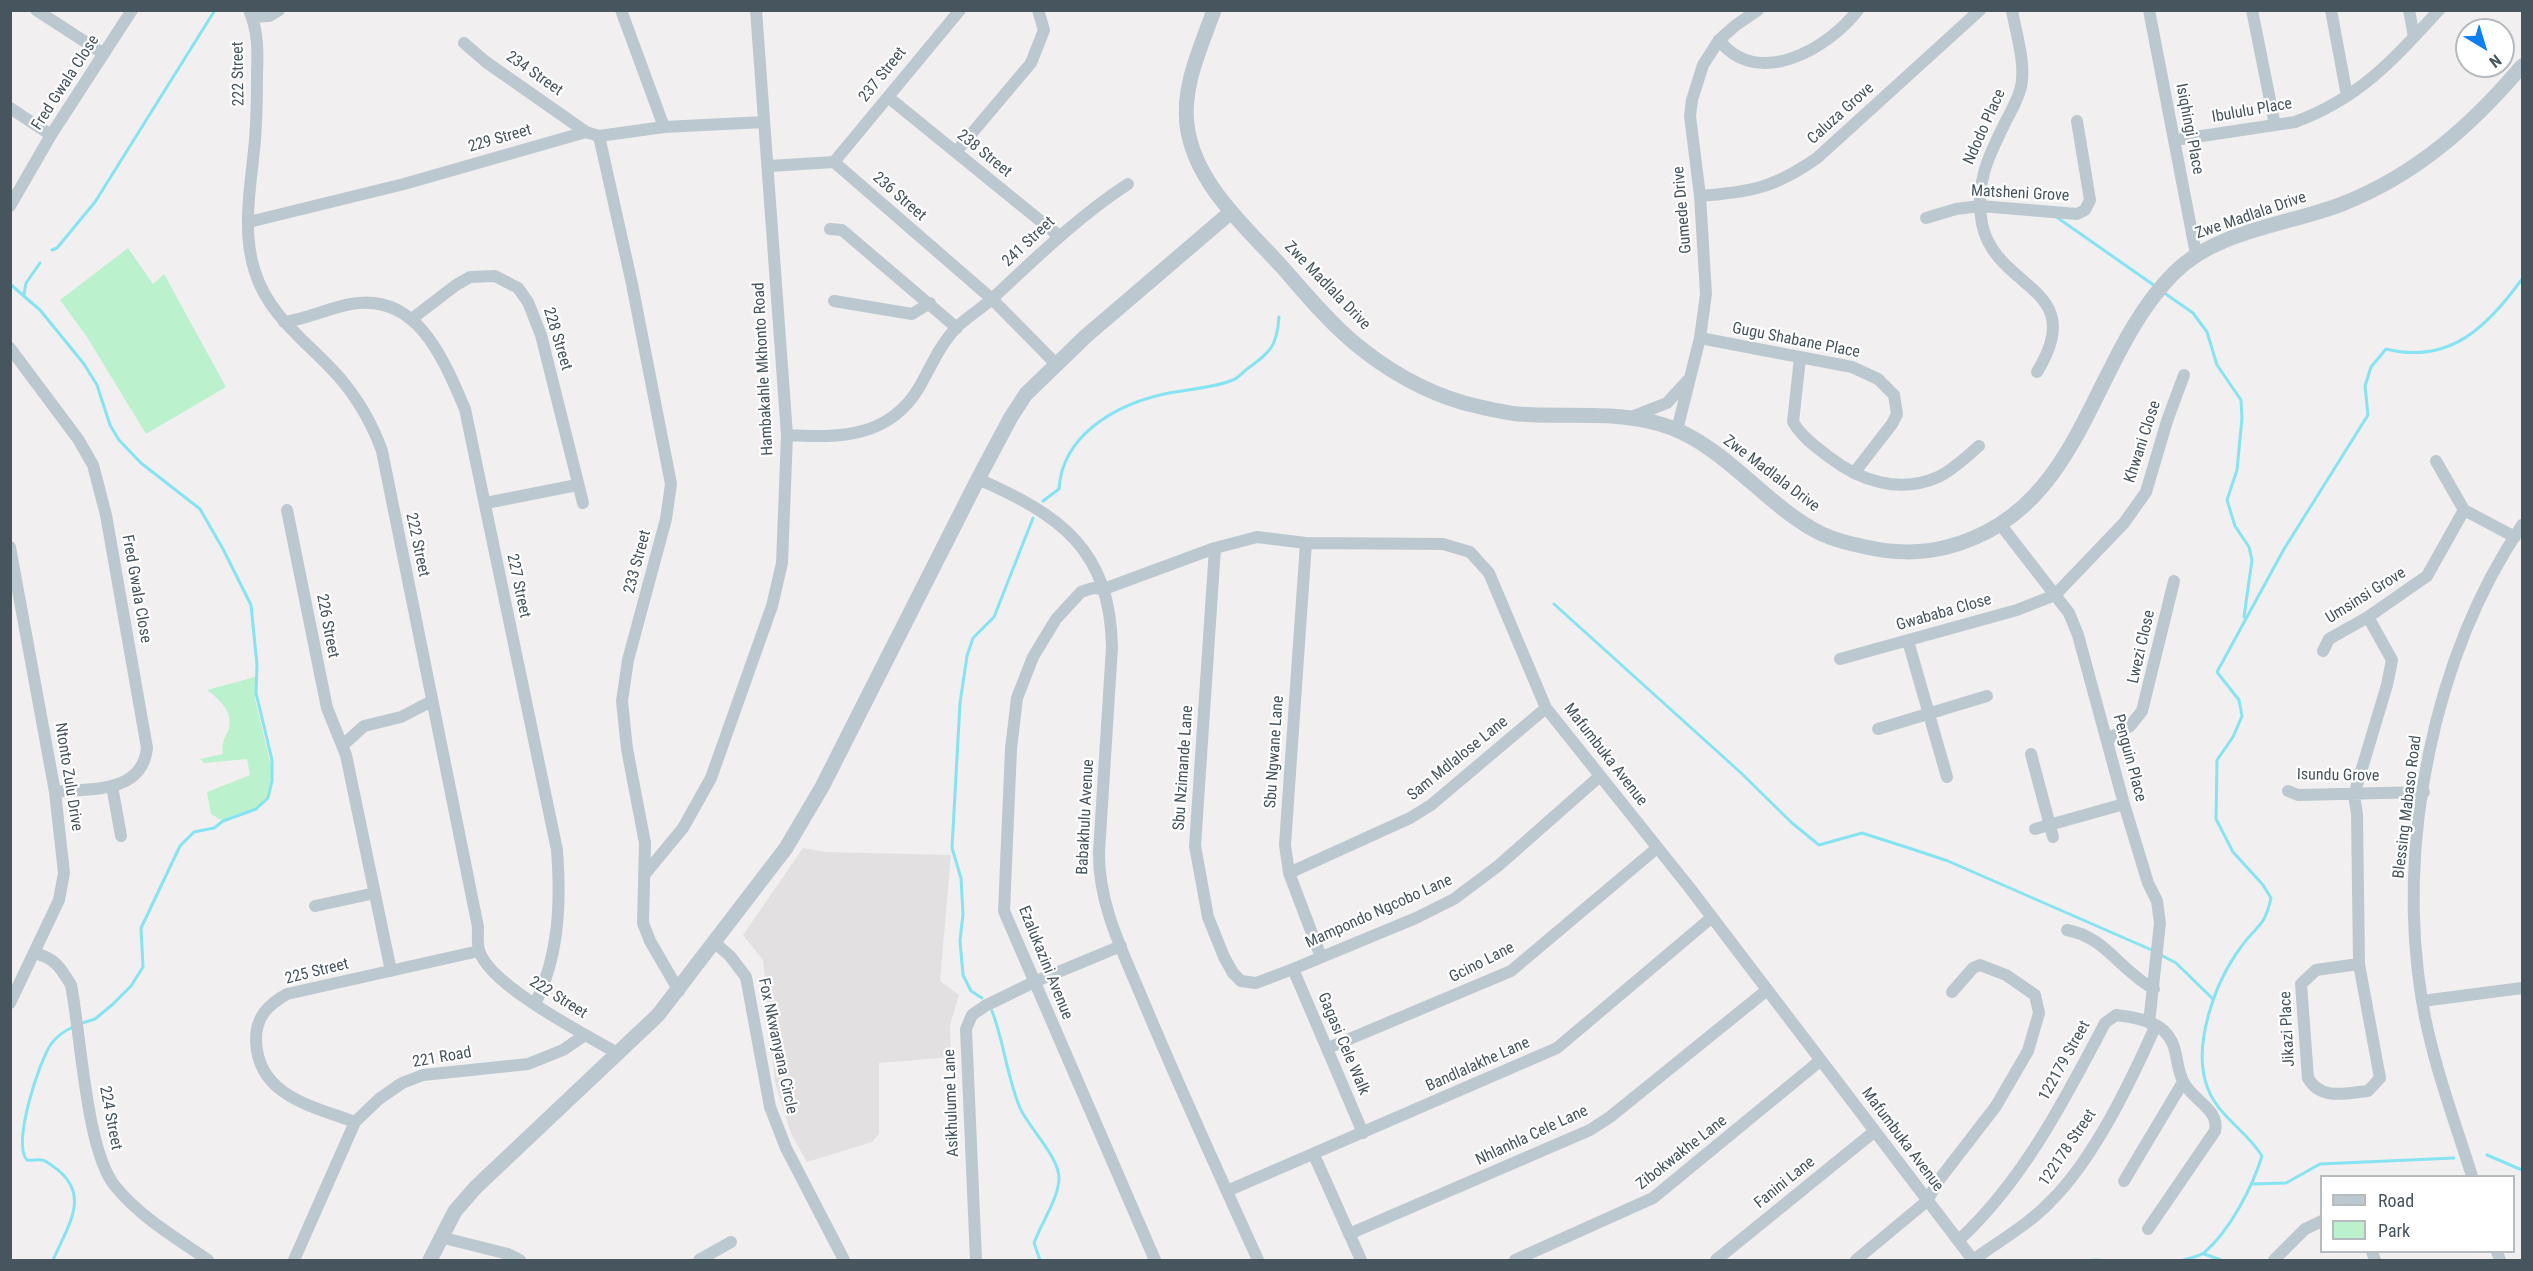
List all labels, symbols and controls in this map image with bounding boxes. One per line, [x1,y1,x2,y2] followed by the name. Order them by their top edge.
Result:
[2455,18,2515,78] north arrow
[28,32,104,134] street label: Fred Gwala Close
[229,41,249,107] street label: 222 Street
[855,44,911,106] street label: 237 Street
[502,48,566,100] street label: 234 Street
[2485,50,2505,71] text: N
[1804,79,1878,149] street label: Caluza Grove
[2171,82,2207,176] street label: Isiqhingi Place
[1960,86,2010,168] street label: Ndodo Place
[2210,94,2294,128] street label: Ibululu Place
[466,121,534,157] street label: 229 Street
[953,126,1015,182] street label: 238 Street
[1670,165,1696,255] street label: Gumede Drive
[868,168,930,226] street label: 236 Street
[1970,182,2070,206] street label: Matsheni Grove
[2193,188,2309,244] street label: Zwe Madlala Drive
[999,213,1059,271] street label: 241 Street
[1280,238,1374,334] street label: Zwe Madlala Drive
[750,282,778,456] street label: Hambakahle Mkhonto Road
[538,305,576,373] street label: 228 Street
[1730,319,1862,363] street label: Gugu Shabane Place
[2121,399,2165,485] street label: Khwani Close
[1719,432,1823,516] street label: Zwe Madlala Drive
[401,511,433,579] street label: 222 Street
[620,528,656,596] street label: 233 Street
[117,533,155,645] street label: Fred Gwala Close
[502,552,534,620] street label: 227 Street
[2322,564,2410,628] street label: Umsinsi Grove
[1894,590,1994,636] street label: Gwababa Close
[311,592,343,660] street label: 226 Street
[2124,608,2160,686] street label: Lwezi Close
[1261,695,1289,809] street label: Sbu Ngwane Lane
[1559,700,1651,810] street label: Mafumbuka Avenue
[1170,705,1198,831] street label: Sbu Nzimande Lane
[2108,712,2150,804] street label: Penguin Place
[1404,713,1512,805] street label: Sam Mdlalose Lane
[50,721,86,833] street label: Ntonto Zulu Drive
[2390,734,2426,880] street label: Blessing Mabaso Road
[1073,759,1099,875] street label: Babakhulu Avenue
[2297,766,2379,786] street label: Isundu Grove
[1303,871,1455,953] street label: Mampondo Ngcobo Lane
[1013,903,1077,1023] street label: Ezalukazini Avenue
[1446,938,1518,988] street label: Gcino Lane
[283,955,351,989] street label: 225 Street
[525,973,591,1023] street label: 222 Street
[753,976,801,1116] street label: Fox Nkwanyana Circle
[1313,990,1373,1098] street label: Gagasi Cele Walk
[2276,991,2300,1067] street label: Jikazi Place
[2035,1018,2095,1104] street label: 122179 Street
[1423,1034,1533,1096] street label: Bandlalakhe Lane
[411,1043,473,1073] street label: 221 Road
[941,1049,963,1157] street label: Asikhulume Lane
[94,1084,126,1152] street label: 224 Street
[1857,1084,1947,1196] street label: Mafumbuka Avenue
[1473,1102,1591,1170] street label: Nhlanhla Cele Lane
[2035,1106,2101,1190] street label: 122178 Street
[1633,1112,1731,1194] street label: Zibokwakhe Lane
[1751,1153,1819,1213] street label: Fanini Lane
[2320,1175,2515,1253] legend
[2378,1190,2414,1211] text: Road
[2378,1220,2410,1241] text: Park

